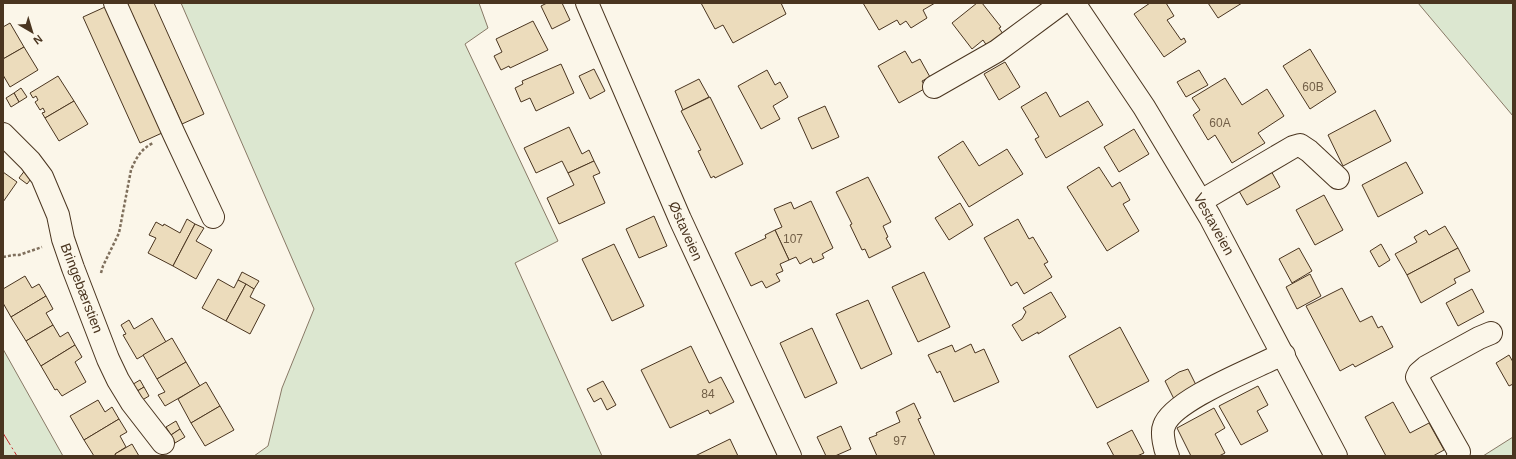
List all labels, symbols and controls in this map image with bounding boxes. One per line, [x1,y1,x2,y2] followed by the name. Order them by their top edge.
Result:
[12,12,52,52] north arrow
[31,33,45,47] text: N
[1302,80,1324,94] house number: 60B
[1209,116,1231,130] house number: 60A
[1190,190,1238,258] street label: Vestaveien
[666,199,706,263] street label: Østaveien
[783,232,803,246] house number: 107
[58,241,106,335] street label: Bringebærstien
[701,387,715,401] house number: 84
[893,434,907,448] house number: 97

